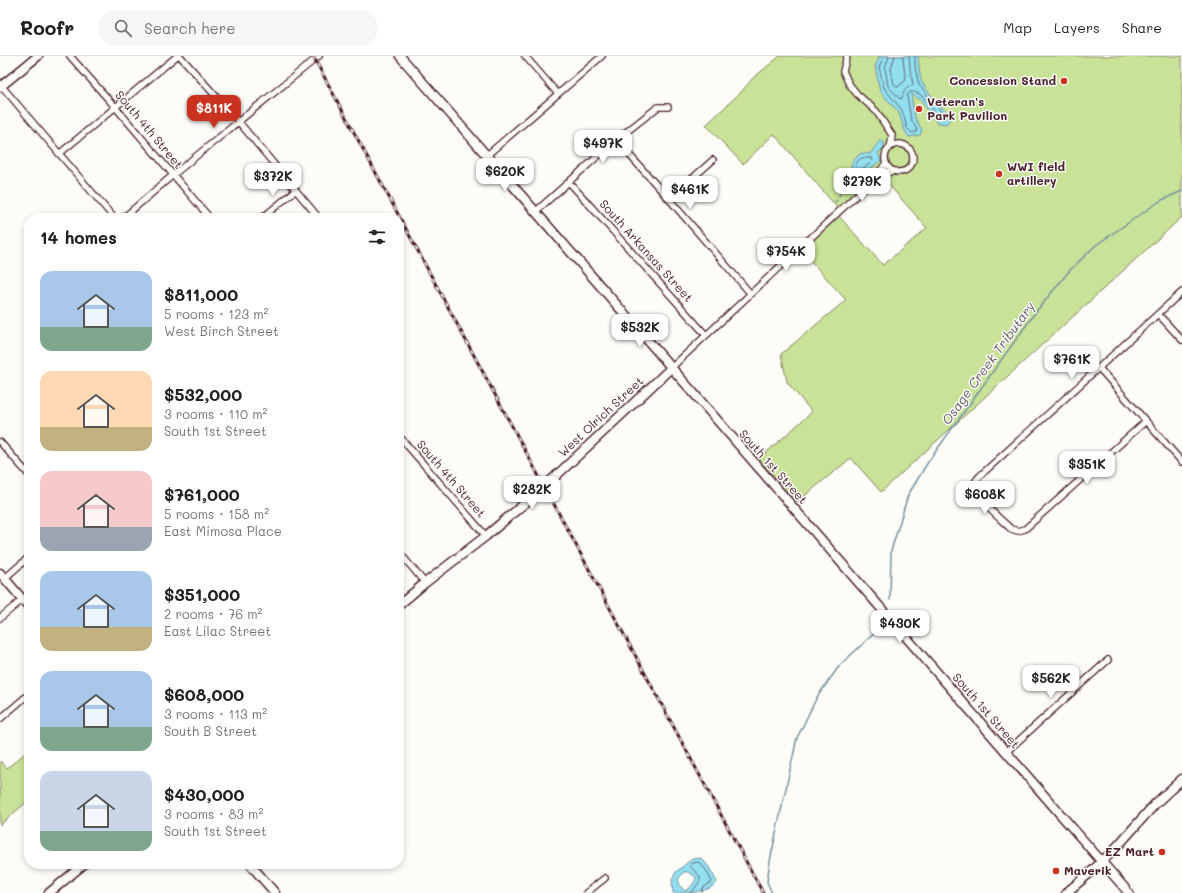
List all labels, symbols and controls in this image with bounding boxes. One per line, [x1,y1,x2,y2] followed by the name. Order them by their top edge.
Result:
[98,10,378,46] search box
[20,15,74,40] text: Roofr
[112,17,134,39] icon: search
[144,18,236,38] text: Search here
[1003,18,1032,37] text: Map
[1054,18,1100,37] text: Layers
[1122,18,1162,37] text: Share
[949,72,1056,88] place label: Concession Stand
[1059,76,1069,86] marker: Concession Stand
[112,87,187,172] street label: South 4th Street
[927,93,1007,123] place label: Veteran's Park Pavilion
[186,95,242,129] pin: $811K
[196,99,232,116] text: $811K
[914,104,924,114] marker: Veteran's Park Pavilion
[575,130,631,164] pin: $497K
[583,134,623,151] text: $497K
[477,158,533,192] pin: $620K
[1007,158,1065,188] place label: WWI field artillery
[485,162,525,179] text: $620K
[245,163,301,197] pin: $372K
[254,167,292,184] text: $372K
[834,168,890,202] pin: $279K
[994,169,1004,179] marker: WWI field artillery
[843,172,881,189] text: $279K
[662,176,718,210] pin: $461K
[671,180,709,197] text: $461K
[597,196,697,305] street label: South Arkansas Street
[40,226,117,248] text: 14 homes
[366,226,388,248] icon: filters
[758,238,814,272] pin: $754K
[766,242,806,259] text: $754K
[164,283,238,305] text: $811,000
[72,287,120,335] icon: home
[937,298,1038,427] water label: Osage Creek Tributary
[164,305,268,322] text: 5 rooms · 123 m²
[612,314,668,348] pin: $532K
[620,318,660,335] text: $532K
[164,322,279,339] text: West Birch Street
[1044,346,1100,380] pin: $761K
[1053,350,1091,367] text: $761K
[554,373,646,460] street label: West Olrich Street
[164,383,242,405] text: $532,000
[72,387,120,435] icon: home
[164,405,267,422] text: 3 rooms · 110 m²
[164,422,267,439] text: South 1st Street
[736,426,811,507] street label: South 1st Street
[414,436,490,520] street label: South 4th Street
[1059,451,1115,485] pin: $351K
[1068,455,1106,472] text: $351K
[504,476,560,510] pin: $282K
[512,480,552,497] text: $282K
[957,481,1013,515] pin: $608K
[164,483,240,505] text: $761,000
[965,485,1005,502] text: $608K
[72,487,120,535] icon: home
[164,505,269,522] text: 5 rooms · 158 m²
[164,522,282,539] text: East Mimosa Place
[164,583,240,605] text: $351,000
[72,587,120,635] icon: home
[164,605,263,622] text: 2 rooms · 76 m²
[872,610,928,644] pin: $430K
[880,614,921,631] text: $430K
[164,622,271,639] text: East Lilac Street
[1023,665,1079,699] pin: $562K
[950,669,1024,751] street label: South 1st Street
[1031,669,1071,686] text: $562K
[164,683,244,705] text: $608,000
[72,687,120,735] icon: home
[164,705,267,722] text: 3 rooms · 113 m²
[164,722,257,739] text: South B Street
[164,783,244,805] text: $430,000
[72,787,120,835] icon: home
[164,805,263,822] text: 3 rooms · 83 m²
[164,822,267,839] text: South 1st Street
[1105,843,1154,859] place label: EZ Mart
[1157,847,1167,857] marker: EZ Mart
[1064,862,1112,878] place label: Maverik
[1051,866,1061,876] marker: Maverik

